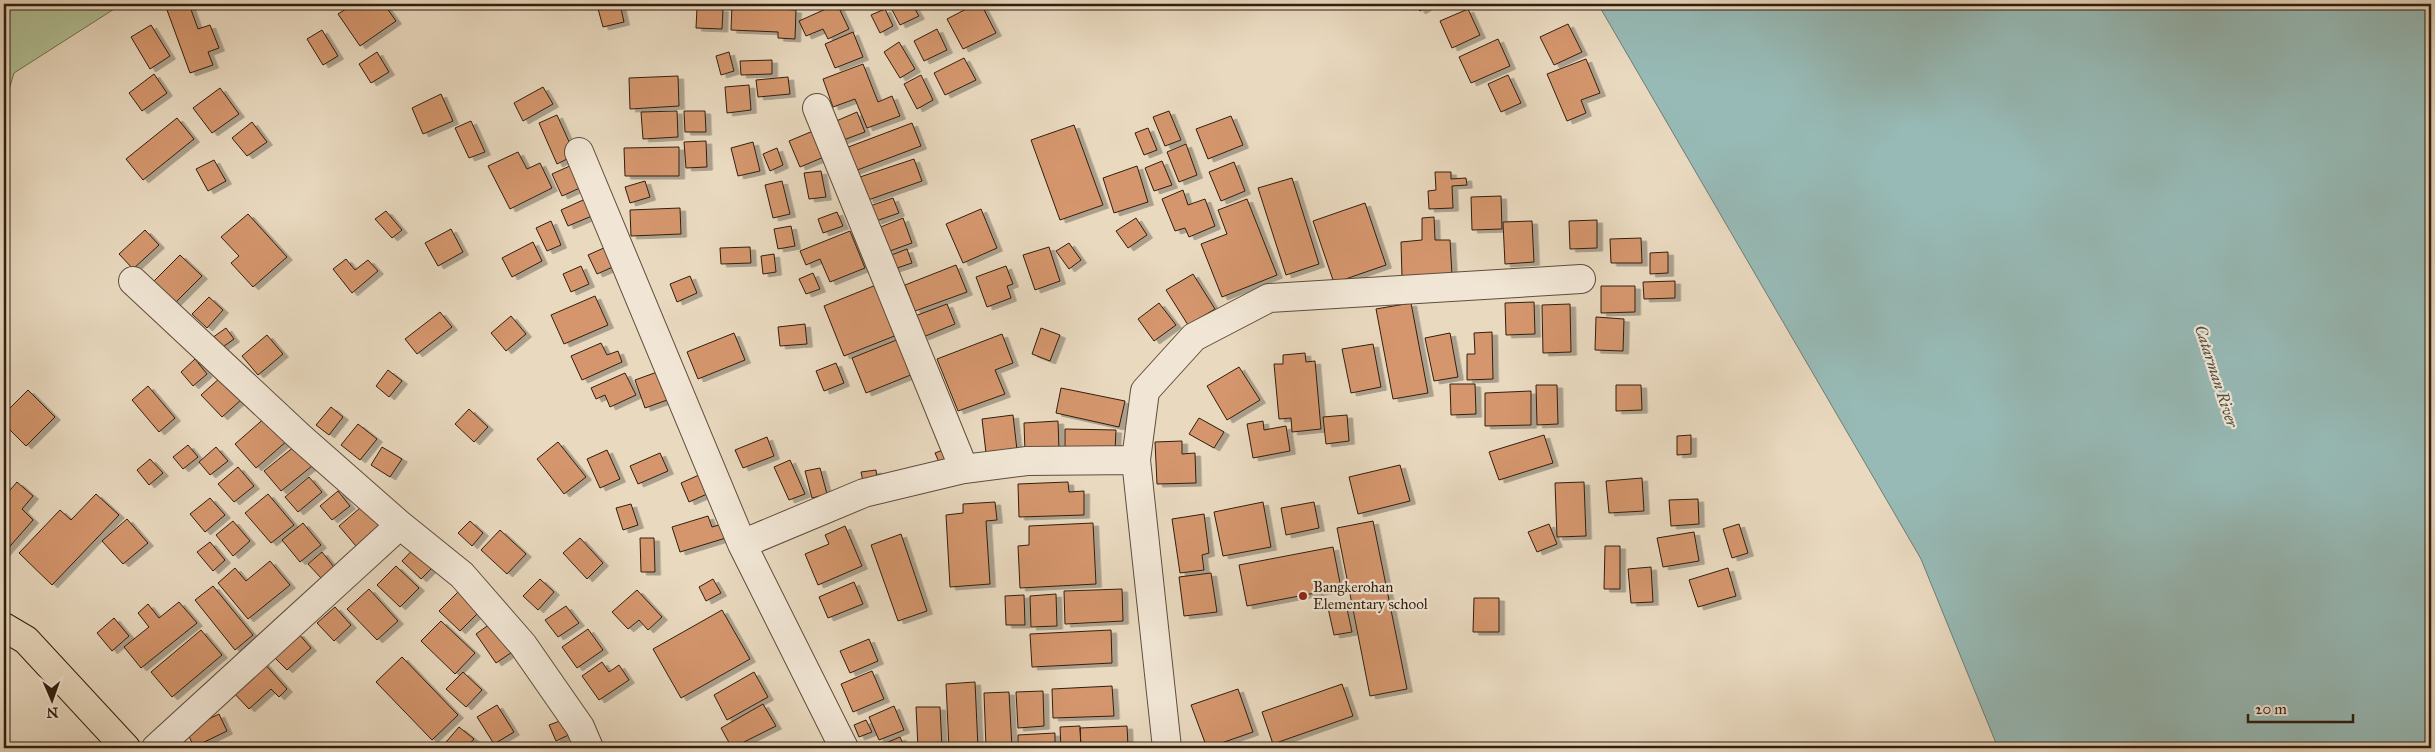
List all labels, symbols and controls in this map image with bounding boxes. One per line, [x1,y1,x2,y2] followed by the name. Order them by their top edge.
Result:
[2191,323,2242,431] water label: Catarman River
[1313,578,1429,613] place label: Bangkerohan Elementary school
[1297,590,1309,602] marker: Bangkerohan Elementary school
[28,674,78,724] north arrow
[2248,692,2352,724] scale bar
[2255,700,2287,718] text: 20 m
[46,704,59,721] text: N

